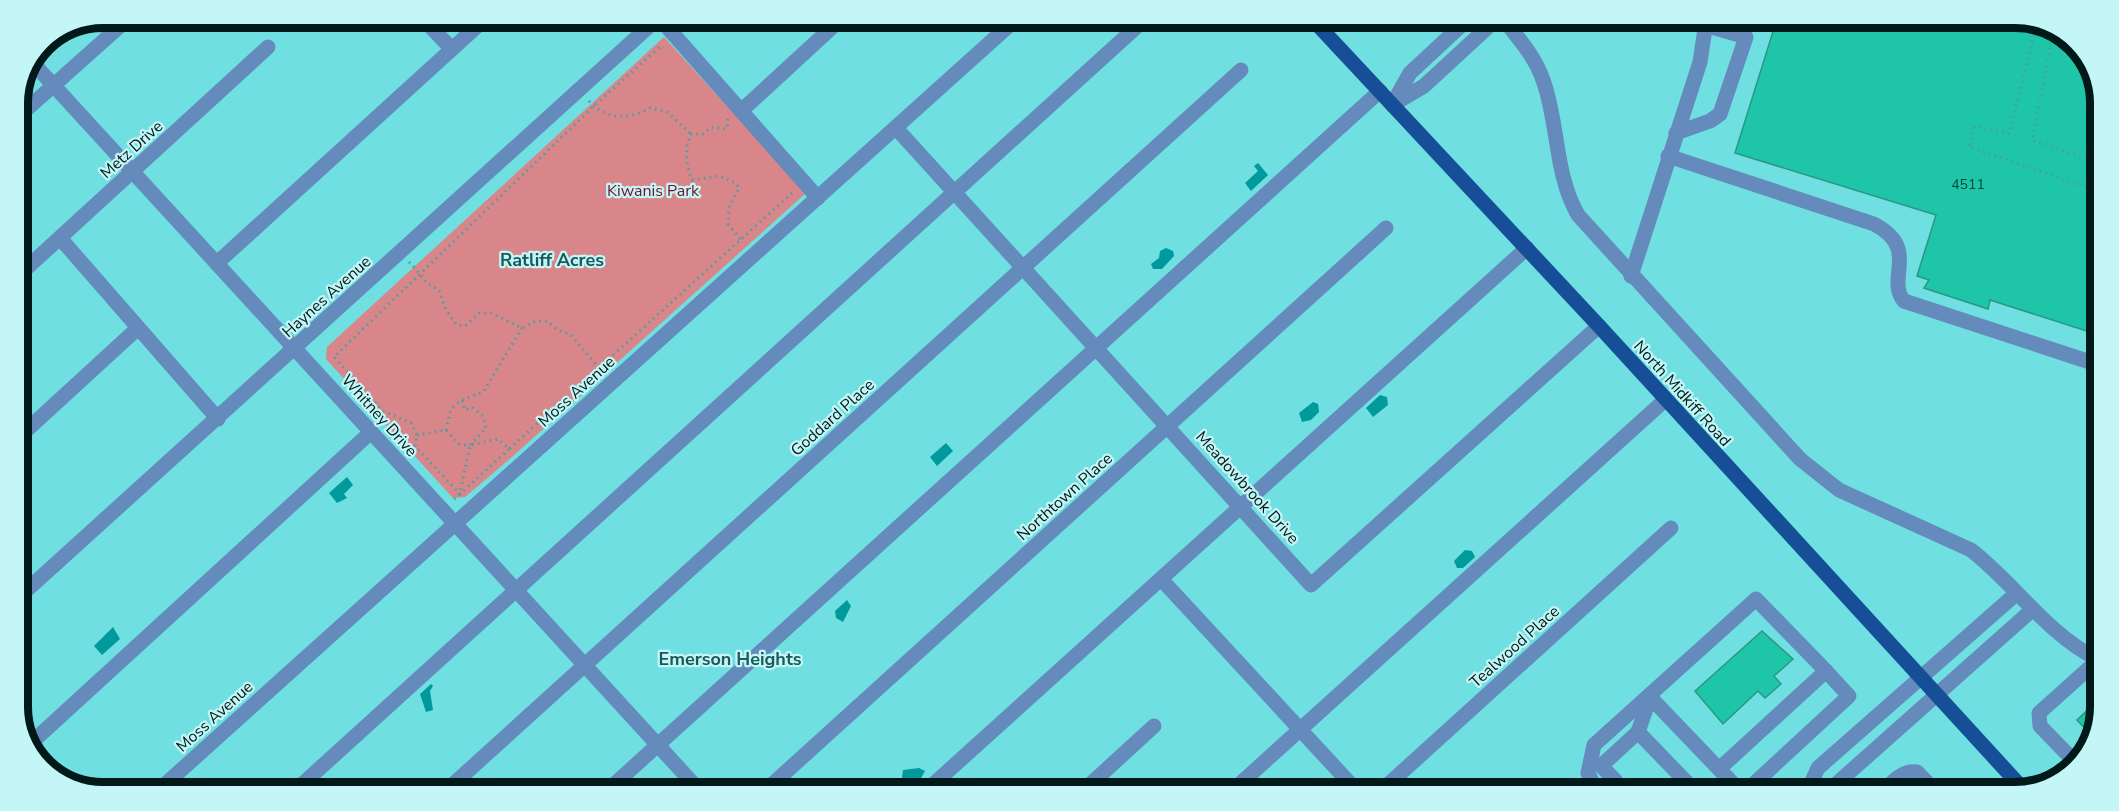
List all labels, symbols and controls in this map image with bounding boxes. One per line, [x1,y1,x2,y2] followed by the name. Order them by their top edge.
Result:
[96,116,168,184] street label: Metz Drive
[1951,175,1985,194] house number: 4511
[607,180,700,202] park label: Kiwanis Park
[500,248,604,272] district label: Ratliff Acres
[277,251,376,343] street label: Haynes Avenue
[1629,336,1736,452] street label: North Midkiff Road
[533,351,620,432] street label: Moss Avenue
[336,370,422,462] street label: Whitney Drive
[786,374,879,461] street label: Goddard Place
[1191,426,1304,549] street label: Meadowbrook Drive
[1012,448,1117,546] street label: Northtown Place
[1465,601,1564,693] street label: Tealwood Place
[658,647,802,671] district label: Emerson Heights
[171,676,258,757] street label: Moss Avenue

